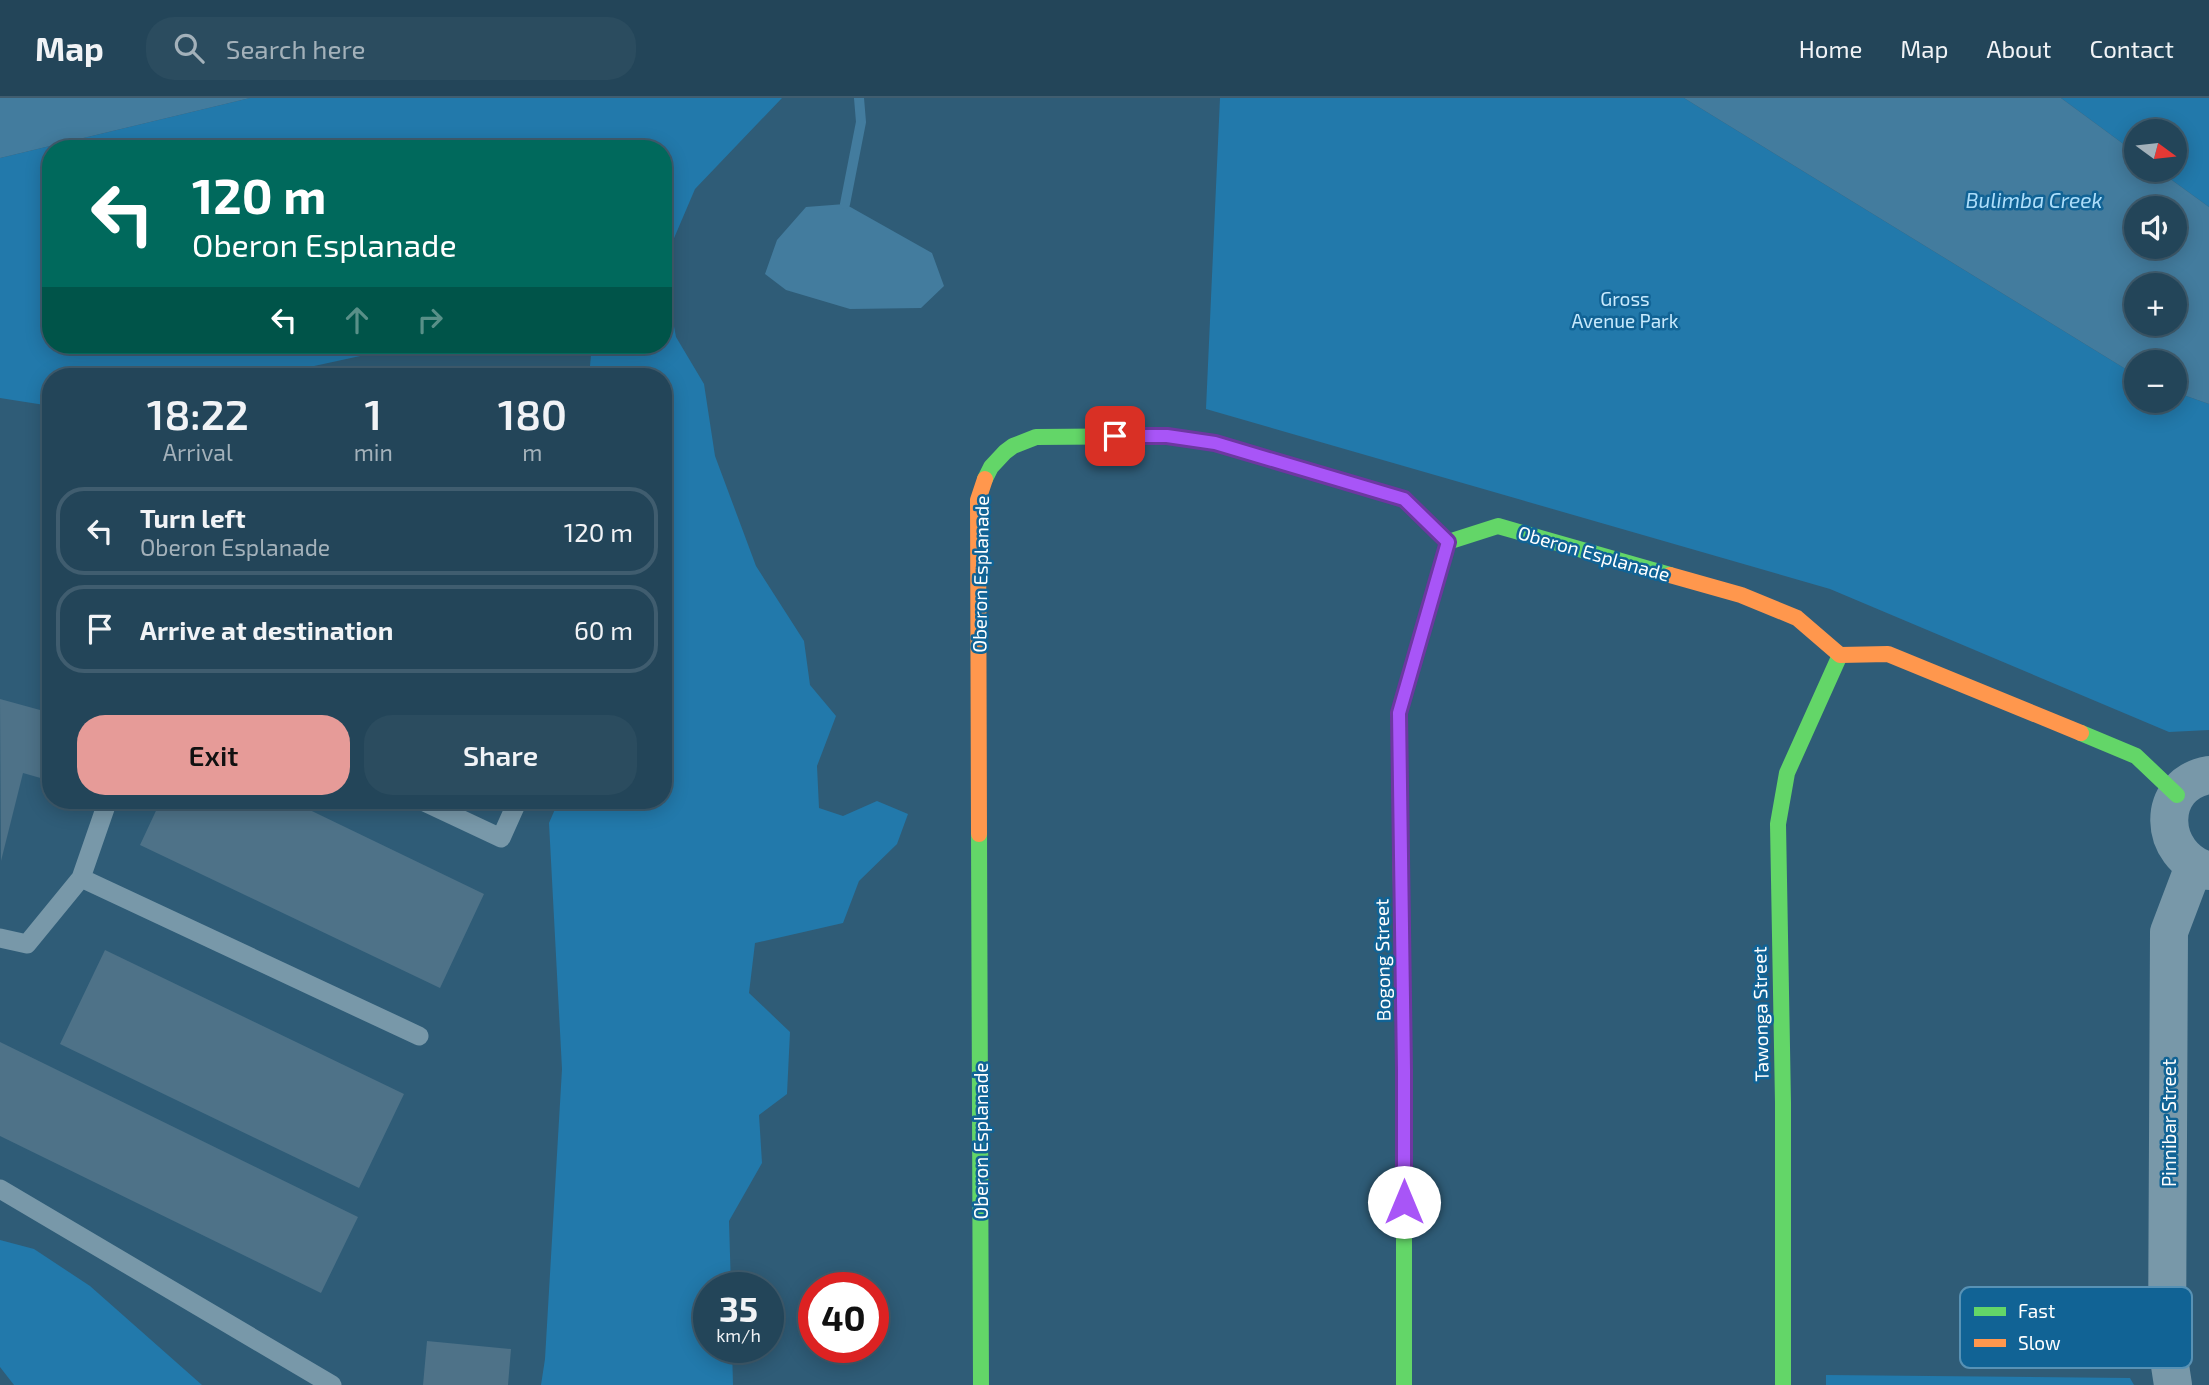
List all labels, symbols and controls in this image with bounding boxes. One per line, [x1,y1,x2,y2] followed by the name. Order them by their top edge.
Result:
[146,17,636,80] search box
[35,28,104,68] text: Map
[170,29,208,67] icon: search
[226,33,365,64] text: Search here
[1799,34,1862,63] text: Home
[1900,34,1948,63] text: Map
[1986,34,2052,63] text: About
[2090,34,2174,63] text: Contact
[2124,119,2188,182] north arrow
[2124,119,2187,413] map controls
[192,165,326,224] text: 120 m
[77,168,168,259] icon: left
[1966,187,2102,212] water label: Bulimba Creek
[2124,196,2187,259] button: sound
[192,225,457,263] text: Oberon Esplanade
[2124,273,2187,336] button: +
[1572,287,1679,332] park label: Gross Avenue Park
[265,301,303,339] icon: left
[338,301,376,339] icon: ahead
[411,301,449,339] icon: right
[2124,350,2187,413] button: −
[147,388,249,438] text: 18:22
[364,388,382,438] text: 1
[498,388,567,438] text: 180
[1085,406,1145,466] pin
[1096,417,1134,455] icon: arrive
[163,438,233,466] text: Arrival
[354,438,393,466] text: min
[522,438,542,466] text: m
[967,495,993,653] street label: Oberon Esplanade
[140,502,246,533] text: Turn left
[81,512,119,550] icon: left
[564,516,633,547] text: 120 m
[1515,520,1673,586] street label: Oberon Esplanade
[140,533,330,561] text: Oberon Esplanade
[81,610,119,648] icon: arrive
[140,614,393,645] text: Arrive at destination
[574,614,633,645] text: 60 m
[77,715,350,795] button: Exit
[364,715,637,795] button: Share
[1369,899,1395,1021] street label: Bogong Street
[1747,946,1773,1082] street label: Tawonga Street
[2157,1059,2180,1187] street label: Pinnibar Street
[969,1062,992,1220] street label: Oberon Esplanade
[1367,1165,1441,1239] position arrow
[798,1272,889,1363] speed limit sign: 40
[719,1287,758,1329] text: 35
[1960,1287,2192,1368] legend
[2018,1299,2055,1322] text: Fast
[716,1324,761,1346] text: km/h
[2018,1331,2061,1354] text: Slow

